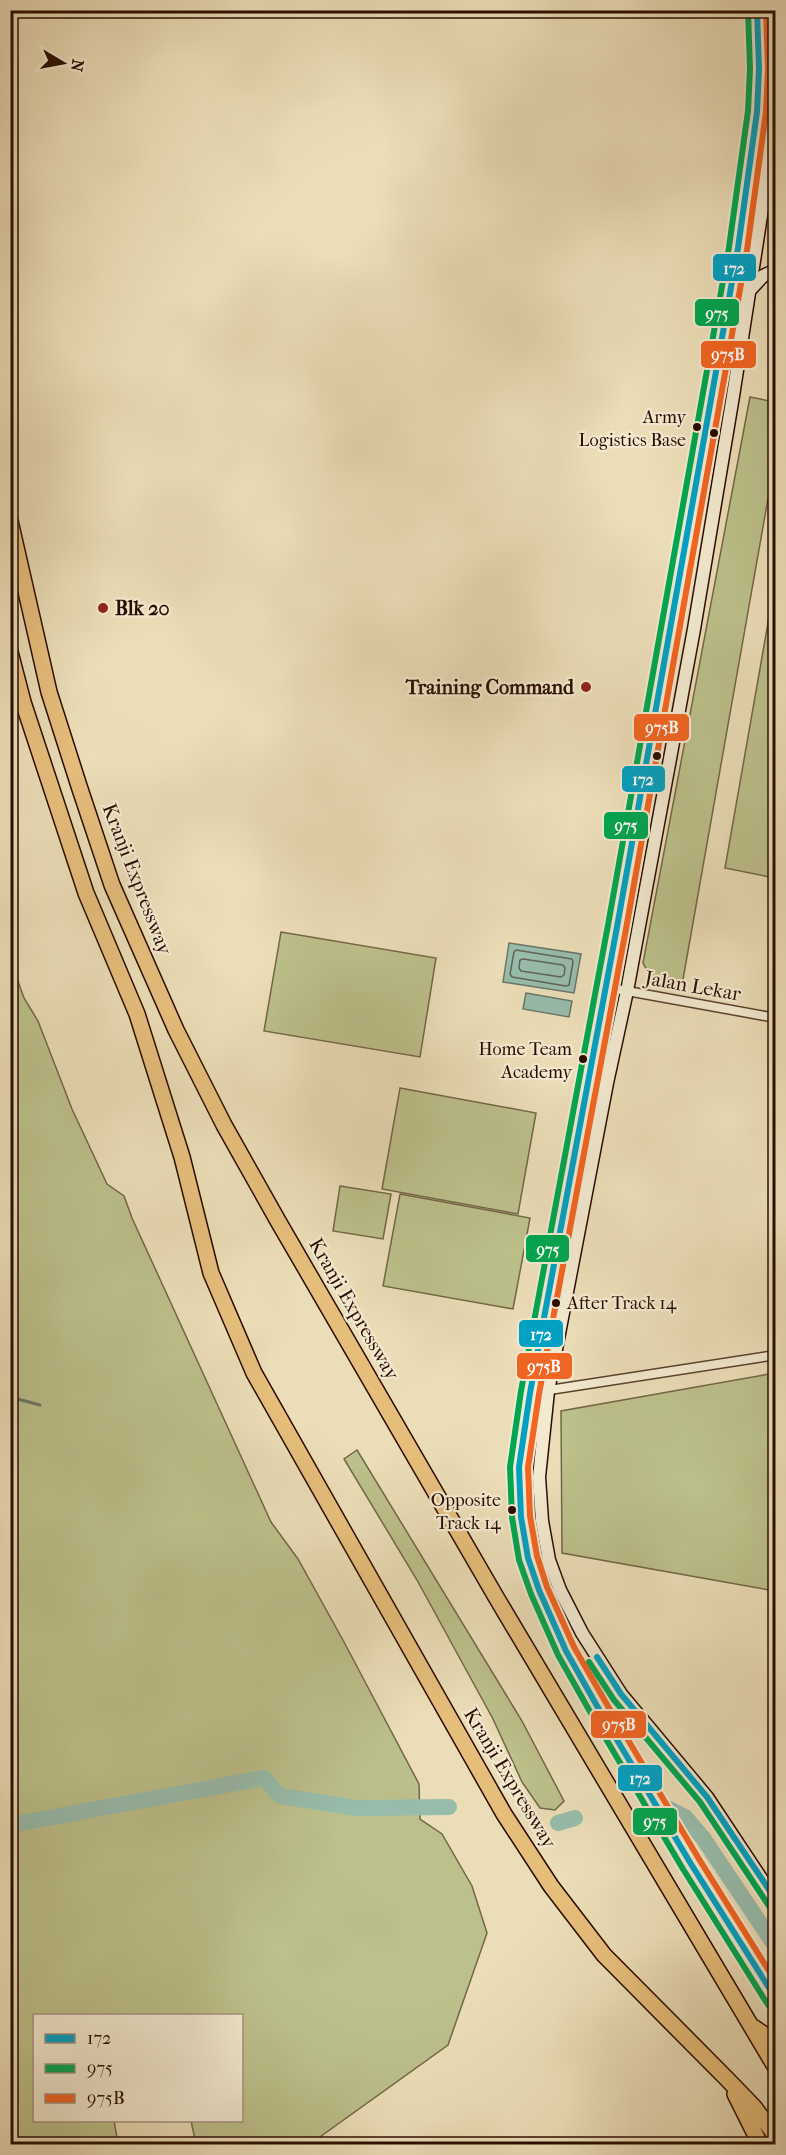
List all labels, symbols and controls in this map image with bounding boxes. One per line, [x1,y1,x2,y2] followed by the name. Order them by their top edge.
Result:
[33,33,93,93] north arrow
[67,58,88,74] text: N
[712,253,757,282] line badge: 172
[723,259,745,278] text: 172
[694,298,740,327] line badge: 975
[704,304,729,324] text: 975
[700,340,757,369] line badge: 975B
[710,345,745,365] text: 975B
[579,407,687,451] place label: Army Logistics Base
[691,421,703,433] marker: Army Logistics Base
[708,427,720,439] unlabelled marker
[115,597,169,620] place label: Blk 20
[96,601,110,615] marker: Blk 20
[405,676,575,699] place label: Training Command
[579,680,593,694] marker: Training Command
[633,713,690,742] line badge: 975B
[644,718,679,738] text: 975B
[651,750,663,762] unlabelled marker
[621,765,666,793] line badge: 172
[632,770,654,789] text: 172
[98,800,177,959] street label: Kranji Expressway
[603,811,649,840] line badge: 975
[613,816,638,836] text: 975
[641,966,743,1006] street label: Jalan Lekar
[478,1039,573,1083] place label: Home Team Academy
[577,1053,589,1065] marker: Home Team Academy
[304,1234,405,1385] street label: Kranji Expressway
[525,1234,570,1263] line badge: 975
[535,1240,560,1260] text: 975
[566,1293,677,1314] place label: After Track 14
[550,1297,562,1309] marker: After Track 14
[518,1319,564,1348] line badge: 172
[530,1325,552,1344] text: 172
[516,1352,573,1380] line badge: 975B
[526,1357,561,1377] text: 975B
[431,1490,501,1534] place label: Opposite Track 14
[506,1504,518,1516] marker: Opposite Track 14
[459,1704,562,1854] street label: Kranji Expressway
[590,1710,647,1739] line badge: 975B
[601,1715,636,1735] text: 975B
[617,1764,663,1792] line badge: 172
[629,1769,651,1788] text: 172
[632,1807,678,1836] line badge: 975
[642,1812,667,1832] text: 975
[33,2014,243,2122] legend
[87,2028,111,2049] text: 172
[87,2058,113,2079] text: 975
[87,2088,125,2109] text: 975B

